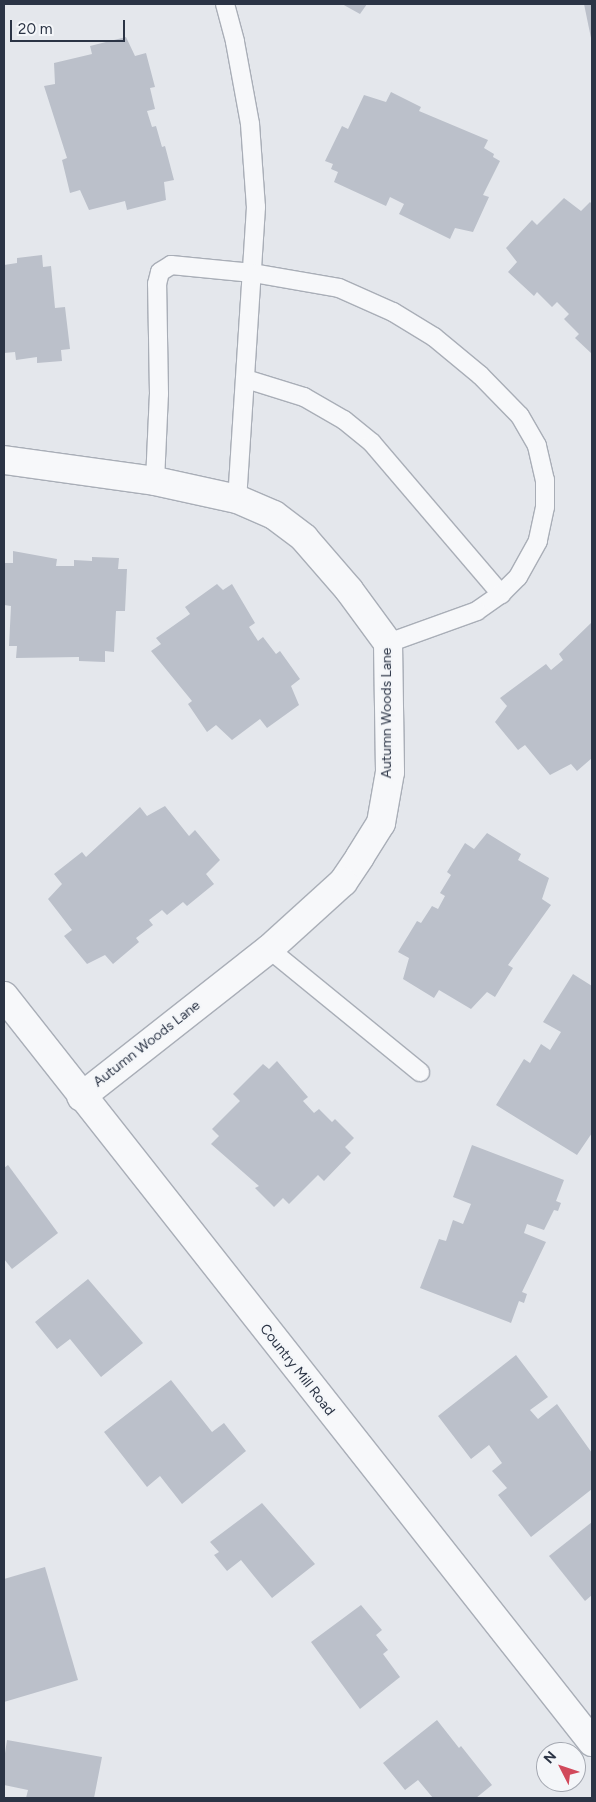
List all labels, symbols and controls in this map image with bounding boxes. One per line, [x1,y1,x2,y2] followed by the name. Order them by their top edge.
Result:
[12,10,128,42] scale bar
[18,20,52,38] text: 20 m
[379,648,395,778] street label: Autumn Woods Lane
[90,997,204,1091] street label: Autumn Woods Lane
[256,1321,338,1419] street label: Country Mill Road
[536,1742,586,1792] north arrow
[540,1748,560,1767] text: N

